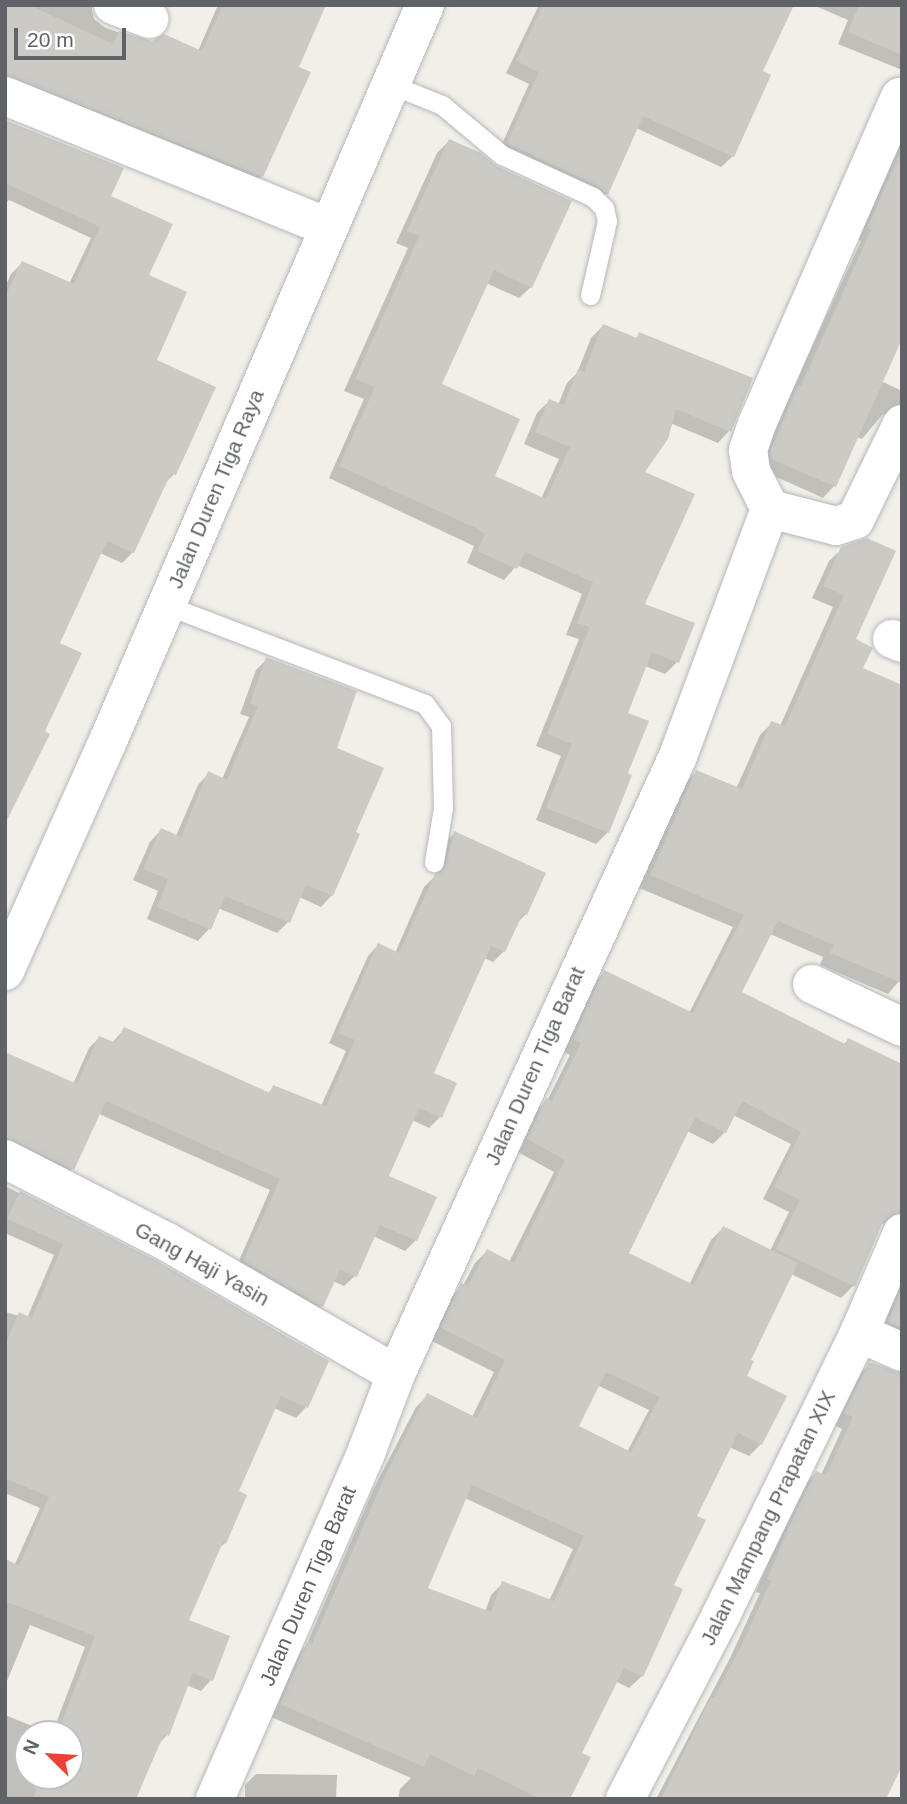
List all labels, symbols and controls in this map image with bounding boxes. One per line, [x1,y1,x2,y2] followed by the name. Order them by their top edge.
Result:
[18,14,130,58] scale bar
[27,28,74,51] text: 20 m
[163,386,269,592] street label: Jalan Duren Tiga Raya
[480,963,590,1169] street label: Jalan Duren Tiga Barat
[130,1217,274,1311] street label: Gang Haji Yasin
[695,1387,841,1649] street label: Jalan Mampang Prapatan XIX
[254,1482,362,1690] street label: Jalan Duren Tiga Barat
[14,1720,84,1790] north arrow
[19,1737,44,1758] text: N

